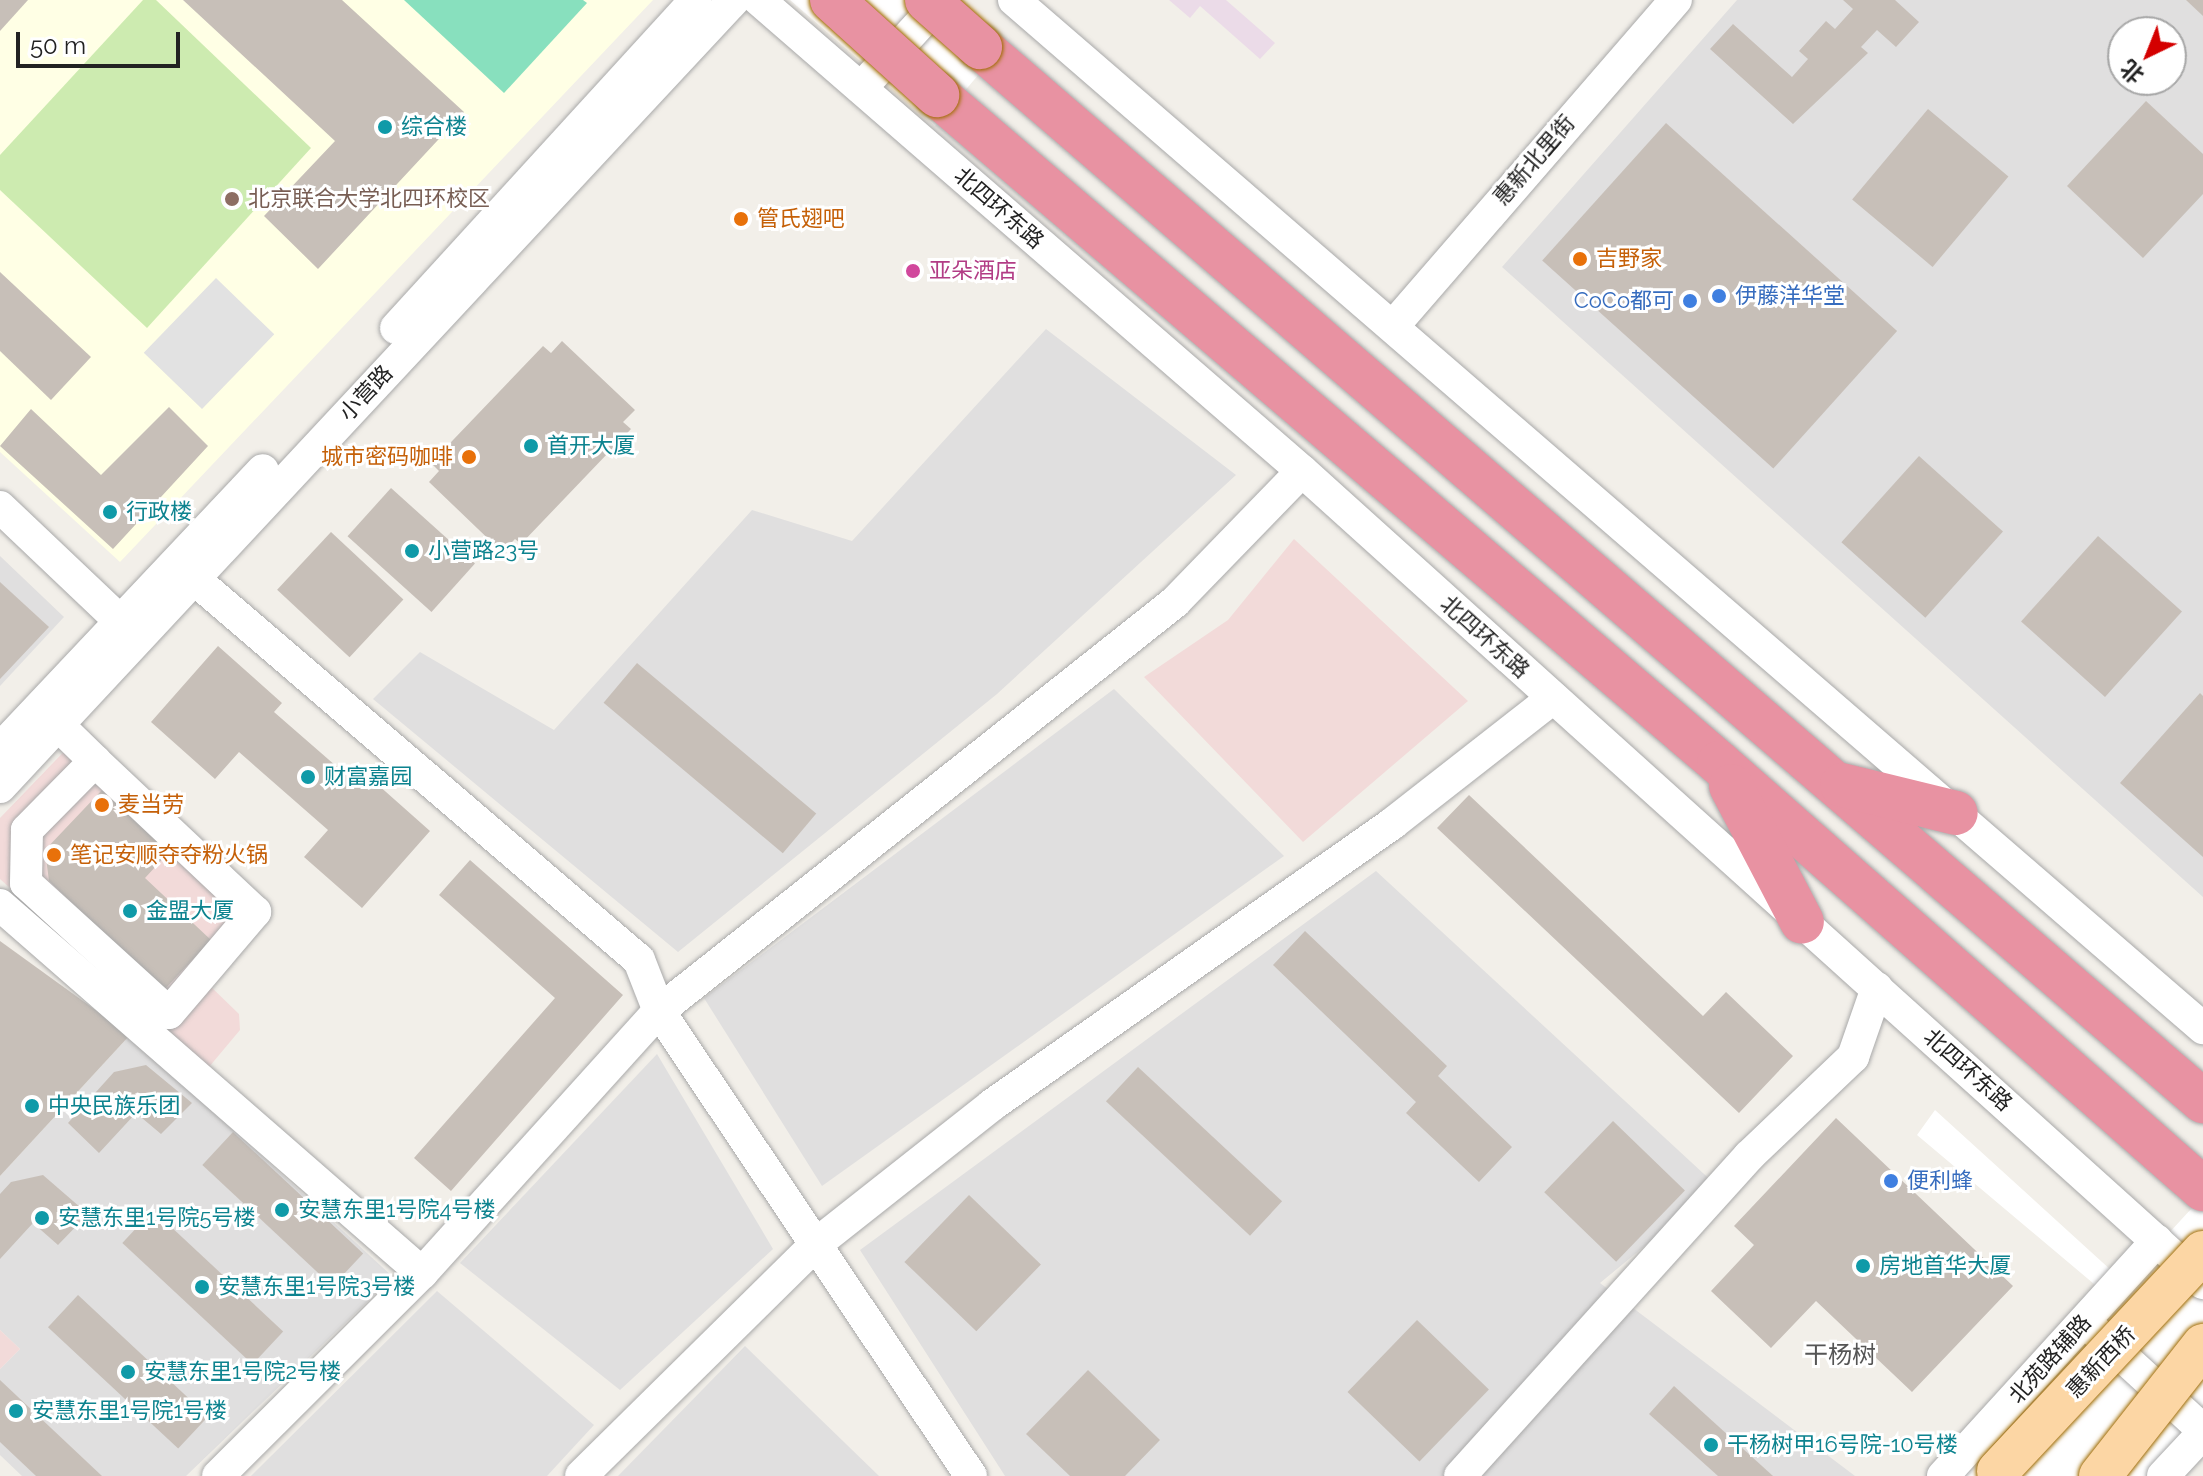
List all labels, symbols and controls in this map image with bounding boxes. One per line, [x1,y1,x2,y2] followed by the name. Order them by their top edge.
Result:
[20,16,184,66] scale bar
[2107,16,2187,96] north arrow
[30,31,86,60] text: 50 m
[2115,55,2149,89] text: 北
[1488,110,1580,210] street label: 惠新北里街
[401,114,467,140] place label: 综合楼
[376,118,394,136] marker: 综合楼
[949,162,1049,254] street label: 北四环东路
[248,186,490,212] place label: 北京联合大学北四环校区
[223,190,241,208] marker: 北京联合大学北四环校区
[757,206,845,232] place label: 管氏翅吧
[732,210,750,228] marker: 管氏翅吧
[1596,246,1662,272] place label: 吉野家
[1571,250,1589,268] marker: 吉野家
[929,258,1017,284] place label: 亚朵酒店
[904,262,922,280] marker: 亚朵酒店
[1735,283,1845,309] place label: 伊藤洋华堂
[1710,287,1728,305] marker: 伊藤洋华堂
[1574,288,1674,314] place label: CoCo都可
[1681,292,1699,310] marker: CoCo都可
[334,360,398,426] street label: 小营路
[547,433,635,459] place label: 首开大厦
[522,437,540,455] marker: 首开大厦
[321,444,453,470] place label: 城市密码咖啡
[460,448,478,466] marker: 城市密码咖啡
[126,499,192,525] place label: 行政楼
[101,503,119,521] marker: 行政楼
[428,538,539,564] place label: 小营路23号
[403,542,421,560] marker: 小营路23号
[1435,590,1535,684] street label: 北四环东路
[324,764,412,790] place label: 财富嘉园
[299,768,317,786] marker: 财富嘉园
[118,792,184,818] place label: 麦当劳
[93,796,111,814] marker: 麦当劳
[70,842,268,868] place label: 笔记安顺夺夺粉火锅
[45,846,63,864] marker: 笔记安顺夺夺粉火锅
[146,898,234,924] place label: 金盟大厦
[121,902,139,920] marker: 金盟大厦
[1918,1023,2018,1117] street label: 北四环东路
[48,1093,180,1119] place label: 中央民族乐团
[23,1097,41,1115] marker: 中央民族乐团
[1907,1168,1973,1194] place label: 便利蜂
[1882,1172,1900,1190] marker: 便利蜂
[298,1197,495,1223] place label: 安慧东里1号院4号楼
[273,1201,291,1219] marker: 安慧东里1号院4号楼
[58,1205,255,1231] place label: 安慧东里1号院5号楼
[33,1209,51,1227] marker: 安慧东里1号院5号楼
[1879,1253,2011,1279] place label: 房地首华大厦
[1854,1257,1872,1275] marker: 房地首华大厦
[218,1274,415,1300] place label: 安慧东里1号院3号楼
[193,1278,211,1296] marker: 安慧东里1号院3号楼
[2003,1309,2097,1409] street label: 北苑路辅路
[2061,1321,2141,1403] street label: 惠新西桥
[1804,1341,1876,1369] district label: 干杨树
[144,1359,341,1385] place label: 安慧东里1号院2号楼
[119,1363,137,1381] marker: 安慧东里1号院2号楼
[32,1398,227,1424] place label: 安慧东里1号院1号楼
[7,1402,25,1420] marker: 安慧东里1号院1号楼
[1727,1432,1958,1458] place label: 干杨树甲16号院-10号楼
[1702,1436,1720,1454] marker: 干杨树甲16号院-10号楼

